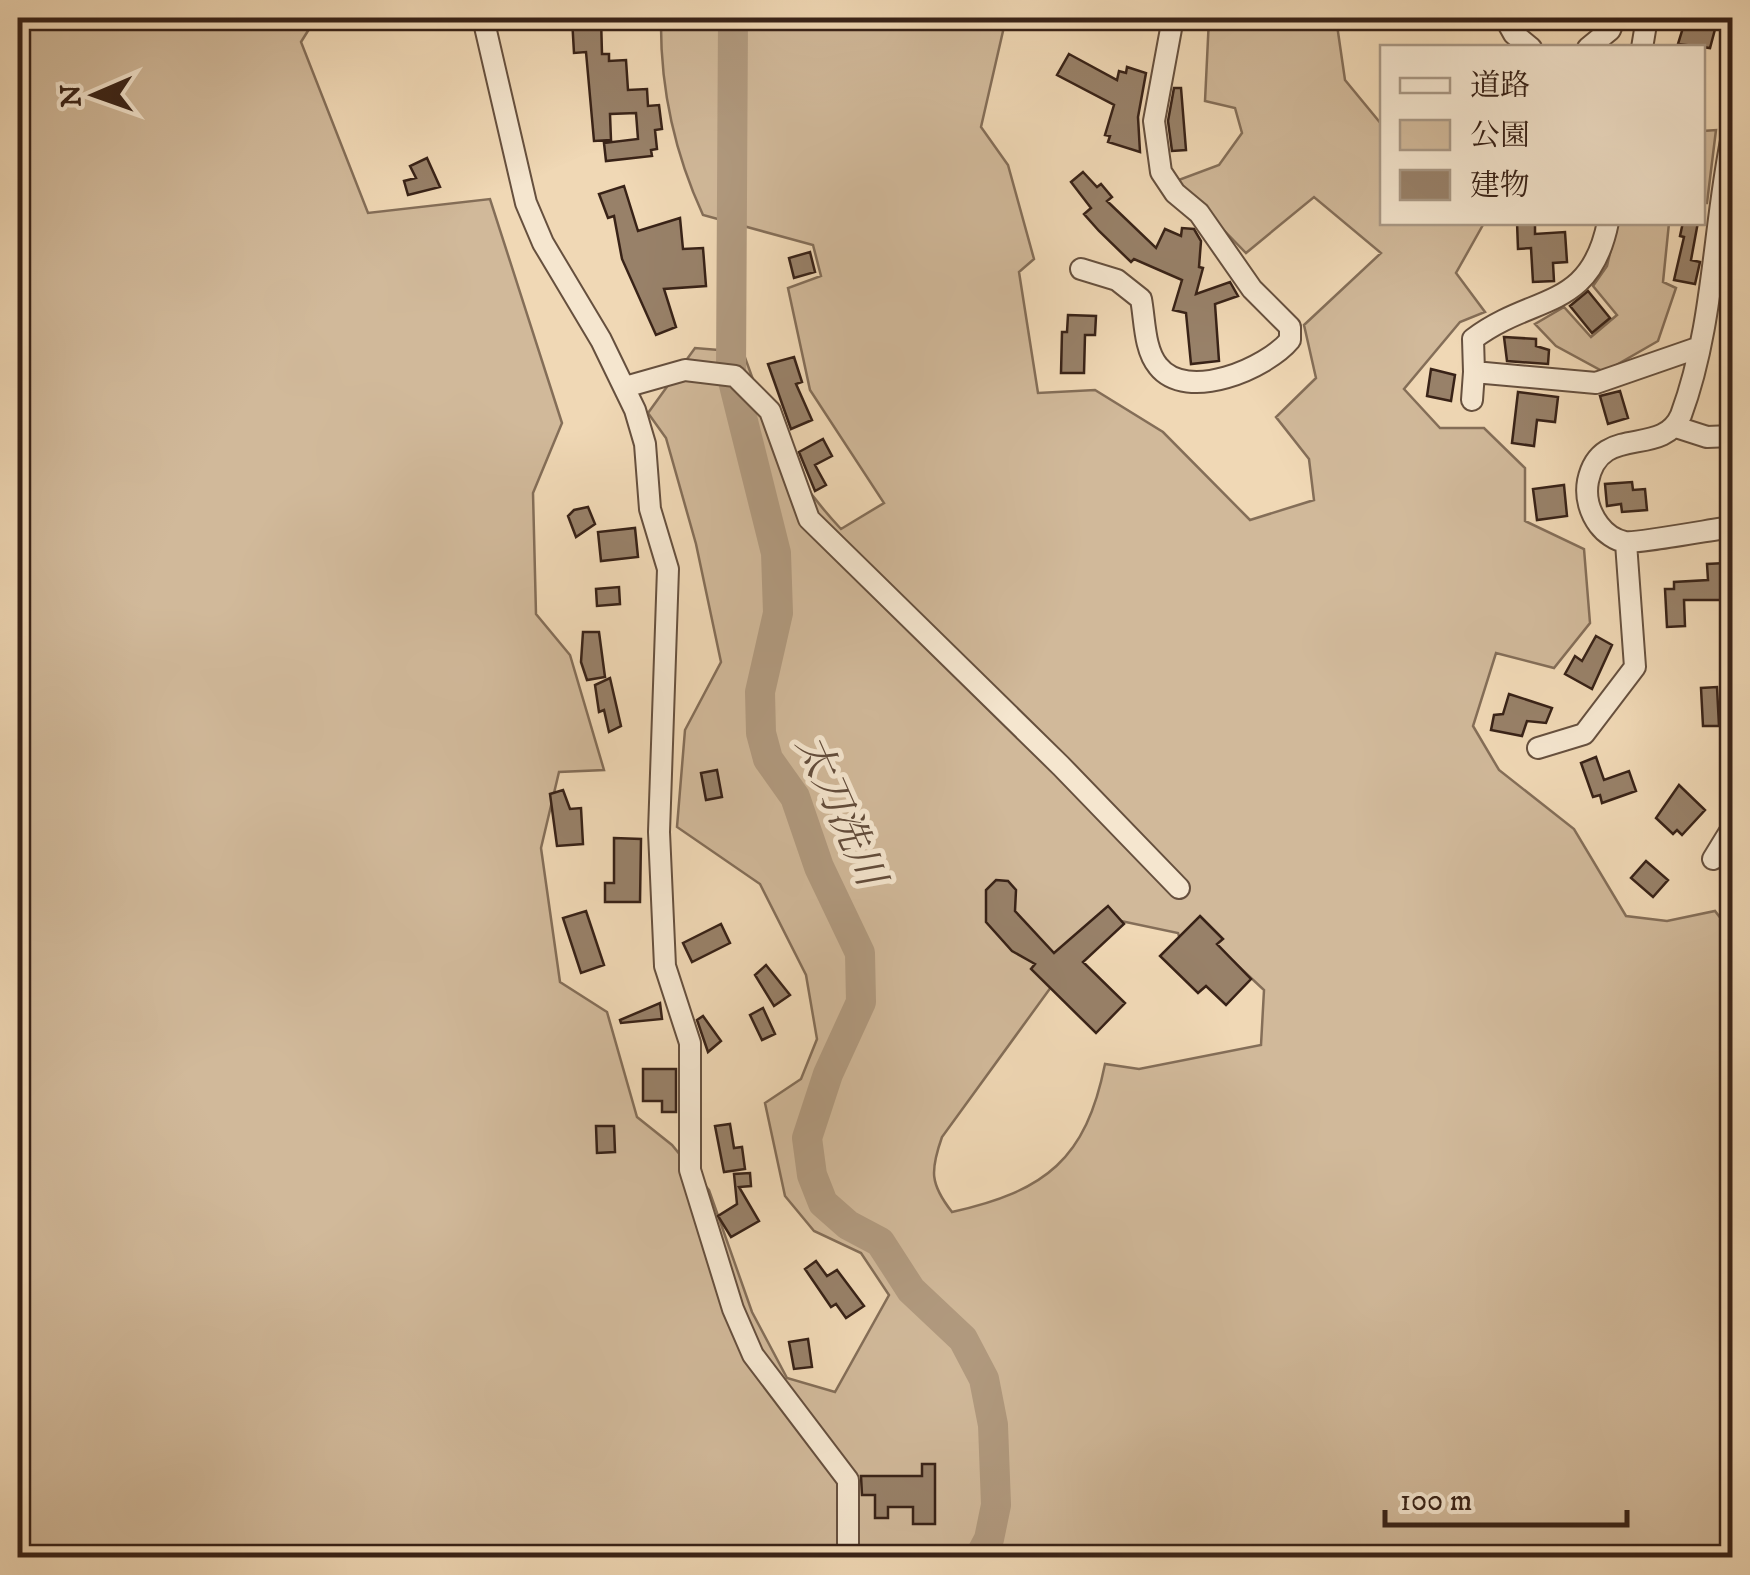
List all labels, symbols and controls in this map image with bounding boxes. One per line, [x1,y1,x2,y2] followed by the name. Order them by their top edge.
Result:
[45,45,145,145] north arrow
[1380,45,1705,225] legend
[1470,68,1530,105] text: 道路
[54,84,89,108] text: N
[1470,118,1530,155] text: 公園
[1470,168,1530,205] text: 建物
[784,728,896,898] water label: 太刀洗川
[1385,1465,1628,1527] scale bar
[1400,1483,1472,1520] text: 100 m

